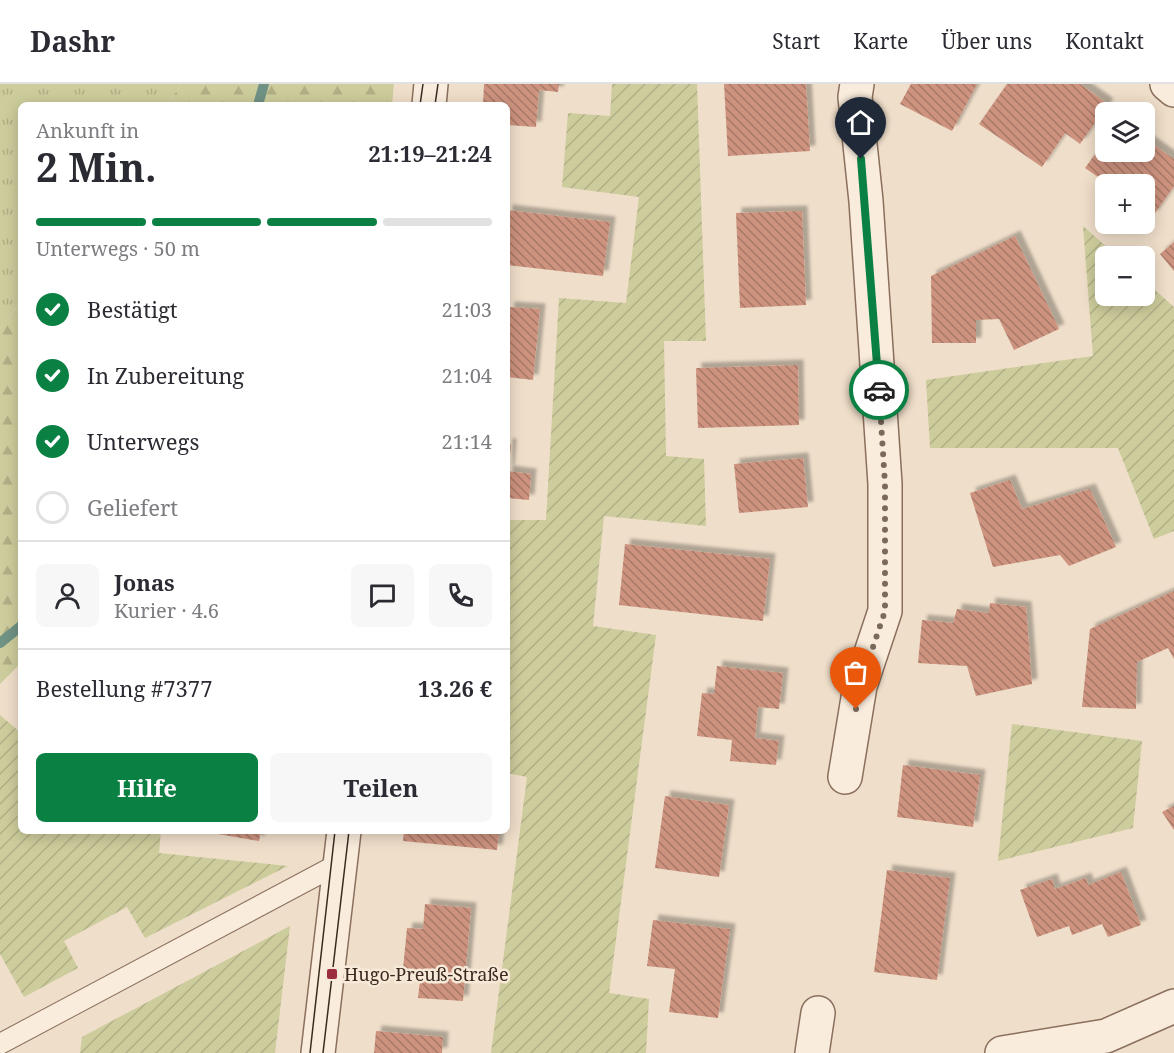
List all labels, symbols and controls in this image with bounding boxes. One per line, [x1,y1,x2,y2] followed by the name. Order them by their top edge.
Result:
[30,22,115,60] text: Dashr
[772,27,820,55] text: Start
[853,27,908,55] text: Karte
[941,27,1032,55] text: Über uns
[1065,27,1144,55] text: Kontakt
[835,97,886,159] pin
[1095,102,1155,306] map controls
[1095,102,1155,162] button: layers
[844,106,877,139] icon: home
[36,117,139,144] text: Ankunft in
[368,138,492,168] text: 21:19–21:24
[36,140,157,193] text: 2 Min.
[1095,174,1155,234] button: +
[36,235,200,262] text: Unterwegs · 50 m
[1095,246,1155,306] button: −
[36,293,69,326] icon: check
[87,294,178,324] text: Bestätigt
[442,296,492,323] text: 21:03
[36,359,69,392] icon: check
[87,360,244,390] text: In Zubereitung
[849,360,909,420] courier
[442,362,492,389] text: 21:04
[863,374,896,407] icon: car
[36,425,69,458] icon: check
[87,426,199,456] text: Unterwegs
[442,428,492,455] text: 21:14
[87,492,178,522] text: Geliefert
[36,564,99,627] button: person
[351,564,414,627] button: chat
[429,564,492,627] button: phone
[114,567,175,597] text: Jonas
[114,597,219,624] text: Kurier · 4.6
[830,647,881,709] pin
[839,656,872,689] icon: bag
[36,673,212,703] text: Bestellung #7377
[418,673,492,703] text: 13.26 €
[36,753,258,822] button: Hilfe
[270,753,492,822] button: Teilen
[344,962,509,986] place label: Hugo-Preuß-Straße
[325,967,339,981] marker: Hugo-Preuß-Straße

